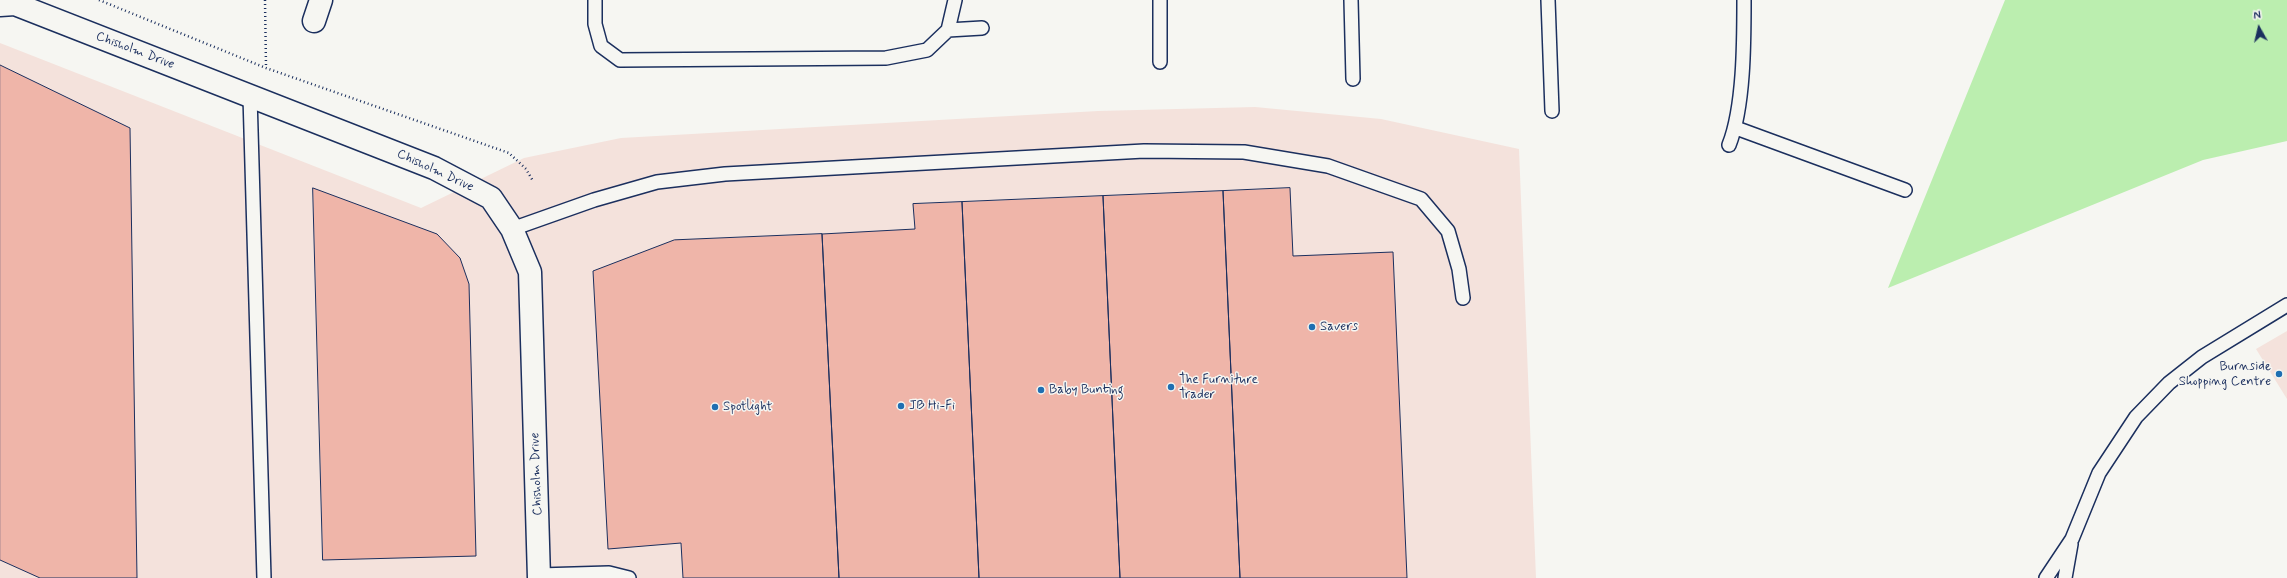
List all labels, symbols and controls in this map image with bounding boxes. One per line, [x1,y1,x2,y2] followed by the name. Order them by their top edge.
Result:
[2239,8,2279,48] north arrow
[2253,9,2262,24] text: N
[93,29,177,73] street label: Chisholm Drive
[394,146,476,196] street label: Chisholm Drive
[1320,319,1358,335] place label: Savers
[1307,322,1317,332] marker: Savers
[2179,359,2271,390] place label: Burnside Shopping Centre
[2274,369,2284,379] marker: Burnside Shopping Centre
[1179,372,1258,403] place label: The Furniture Trader
[1049,382,1124,398] place label: Baby Bunting
[1166,382,1176,392] marker: The Furniture Trader
[1036,385,1046,395] marker: Baby Bunting
[909,398,955,414] place label: JB Hi-Fi
[723,399,772,415] place label: Spotlight
[896,401,906,411] marker: JB Hi-Fi
[710,402,720,412] marker: Spotlight
[528,432,546,516] street label: Chisholm Drive

